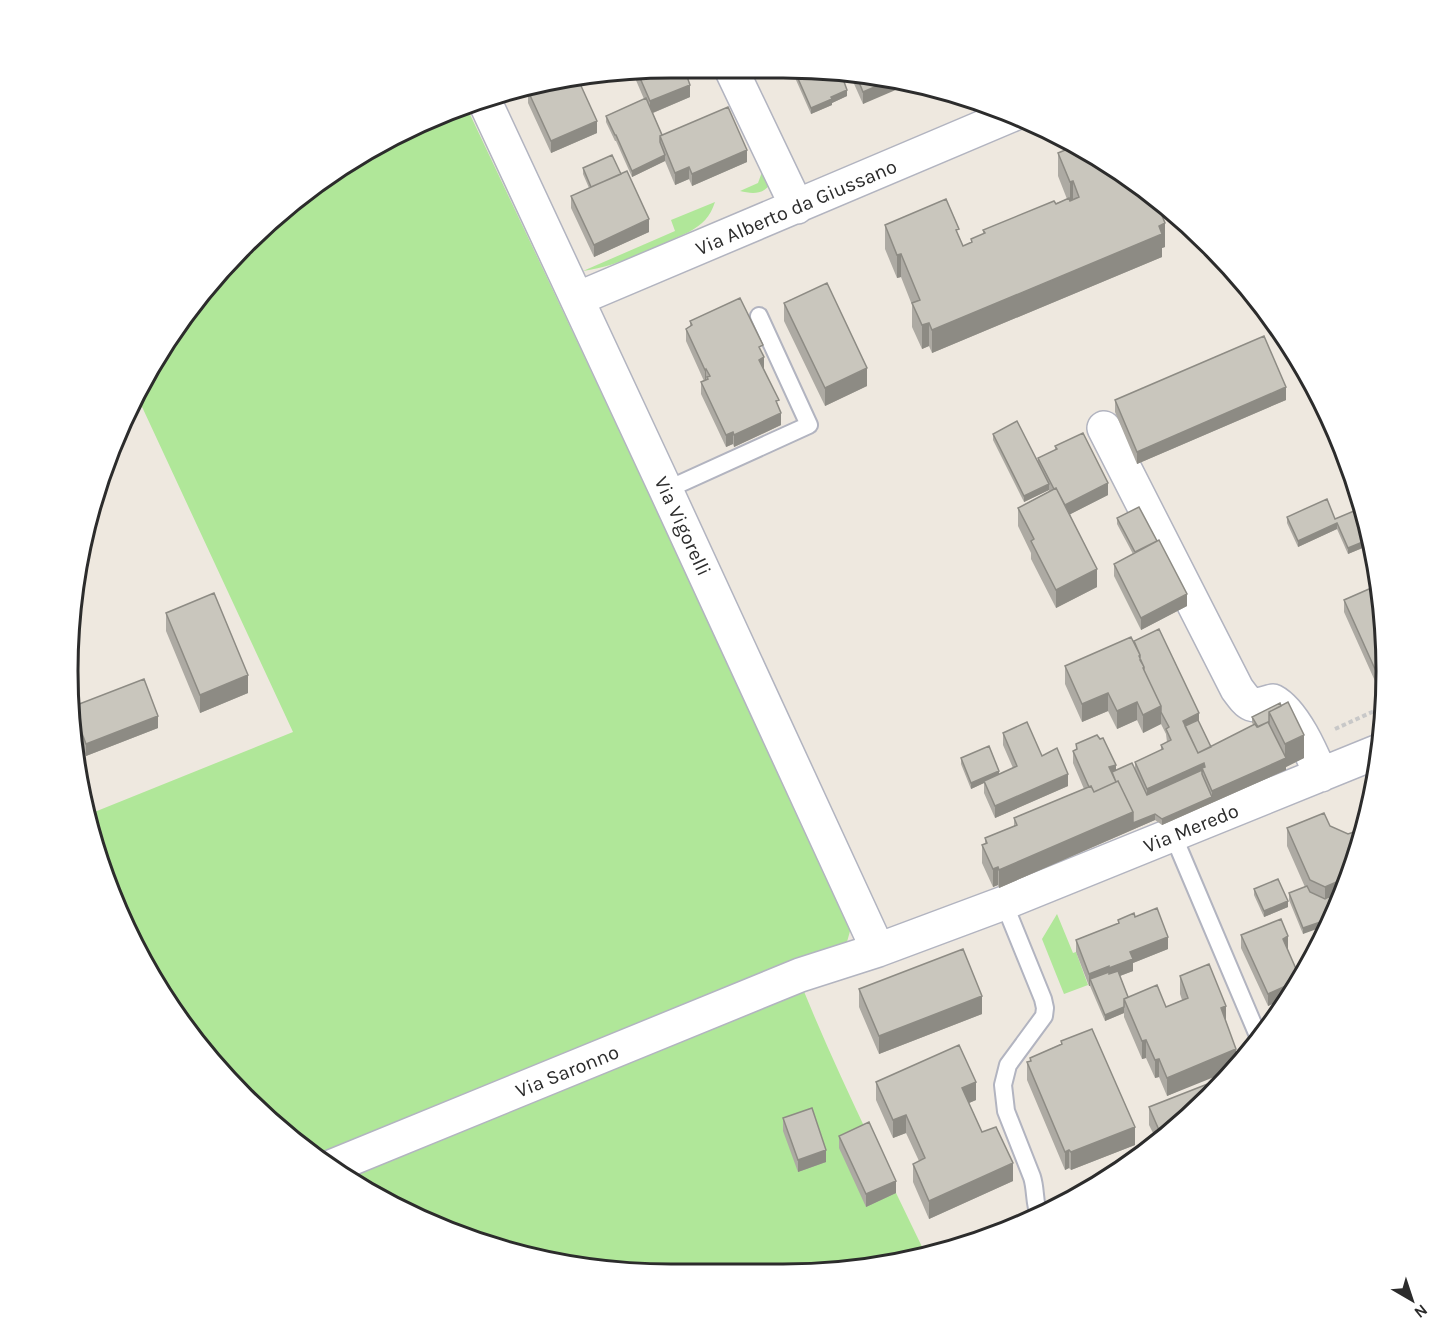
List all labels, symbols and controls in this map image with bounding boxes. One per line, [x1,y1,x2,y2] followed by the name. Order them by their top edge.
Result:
[692,155,900,260] street label: Via Alberto da Giussano
[650,473,716,580] street label: Via Vigorelli
[1140,799,1242,858] street label: Via Meredo
[512,1040,622,1103] street label: Via Saronno
[1382,1270,1442,1330] north arrow
[1411,1300,1432,1322] text: N

